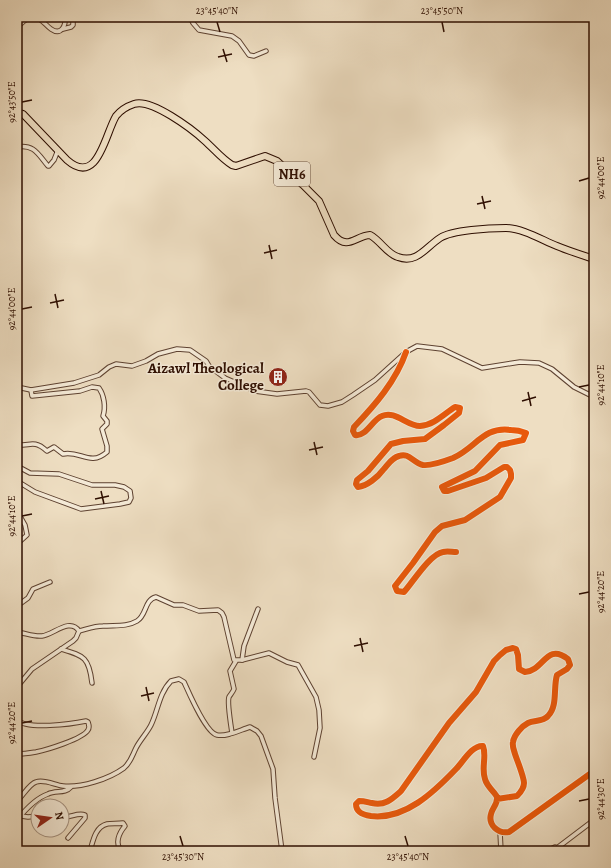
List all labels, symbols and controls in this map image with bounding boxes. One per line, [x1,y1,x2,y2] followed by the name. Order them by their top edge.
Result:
[196,4,238,17] text: 23°45'40"N
[421,4,463,17] text: 23°45'50"N
[5,81,18,123] text: 92°43'50"E
[594,157,607,199] text: 92°44'00"E
[274,162,310,186] road number: NH6
[5,288,18,330] text: 92°44'00"E
[147,358,264,395] place label: Aizawl Theological College
[594,365,607,405] text: 92°44'10"E
[267,366,289,388] building icon: Aizawl Theological College
[5,496,18,536] text: 92°44'10"E
[594,571,607,613] text: 92°44'20"E
[5,702,18,744] text: 92°44'20"E
[594,778,607,820] text: 92°44'30"E
[30,798,70,838] north arrow
[51,810,67,821] text: N
[162,850,204,863] text: 23°45'30"N
[387,850,429,863] text: 23°45'40"N

